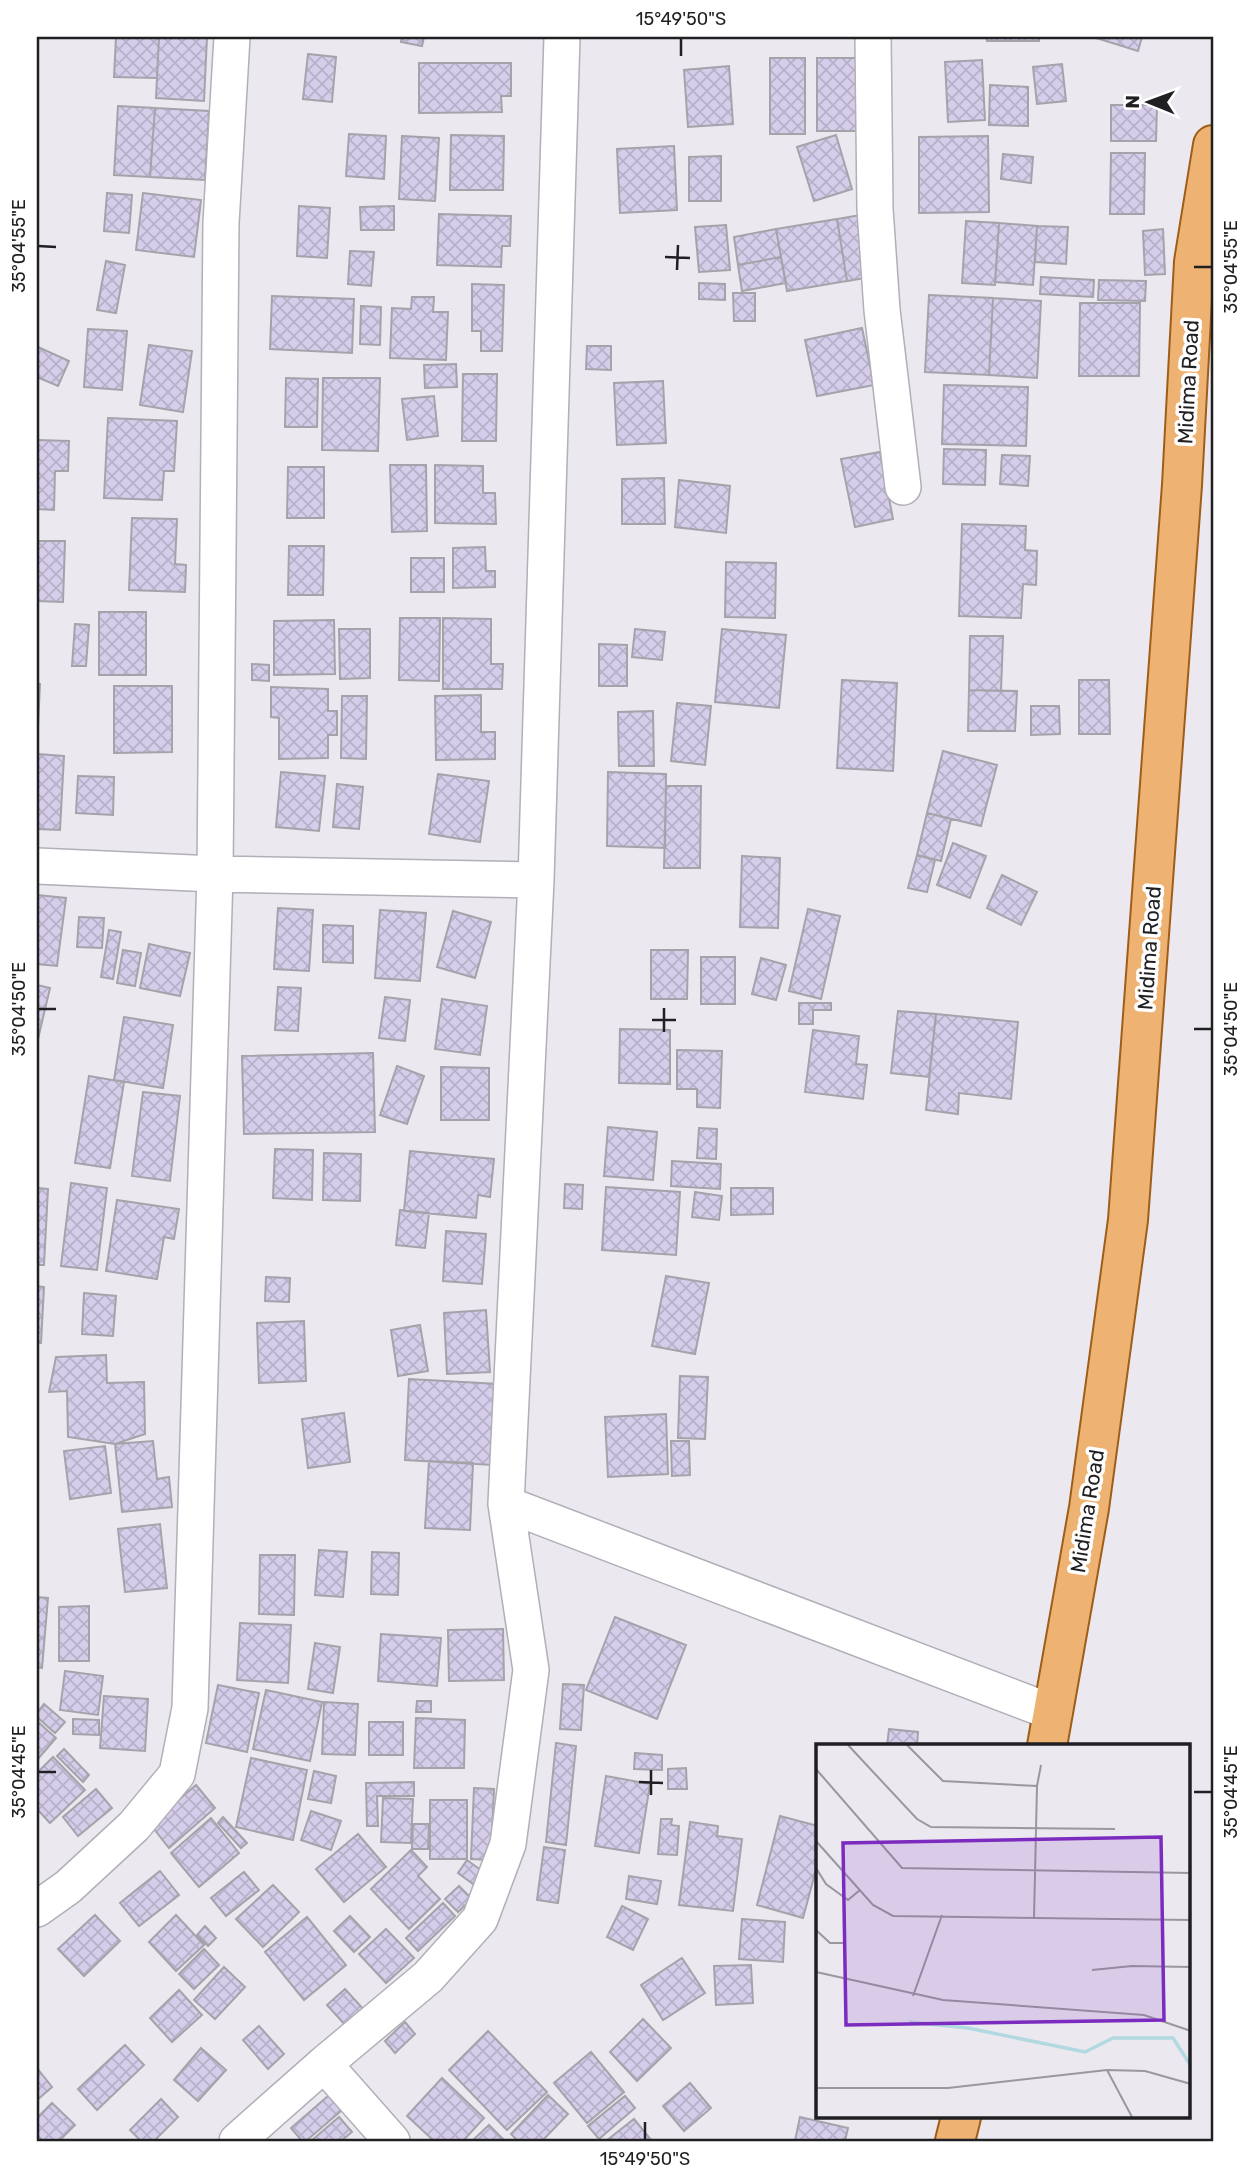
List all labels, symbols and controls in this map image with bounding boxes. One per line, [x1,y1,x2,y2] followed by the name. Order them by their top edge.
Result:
[636,8,726,30] text: 15°49'50"S
[1114,66,1184,136] north arrow
[1121,95,1144,109] text: N
[8,199,30,293] text: 35°04'55"E
[1220,220,1242,314] text: 35°04'55"E
[1172,319,1204,445] street label: Midima Road
[1132,885,1166,1011] street label: Midima Road
[8,962,30,1056] text: 35°04'50"E
[1220,982,1242,1076] text: 35°04'50"E
[1065,1448,1109,1574] street label: Midima Road
[8,1725,30,1819] text: 35°04'45"E
[816,1744,1190,2118] inset map
[1220,1745,1242,1839] text: 35°04'45"E
[600,2148,690,2170] text: 15°49'50"S

